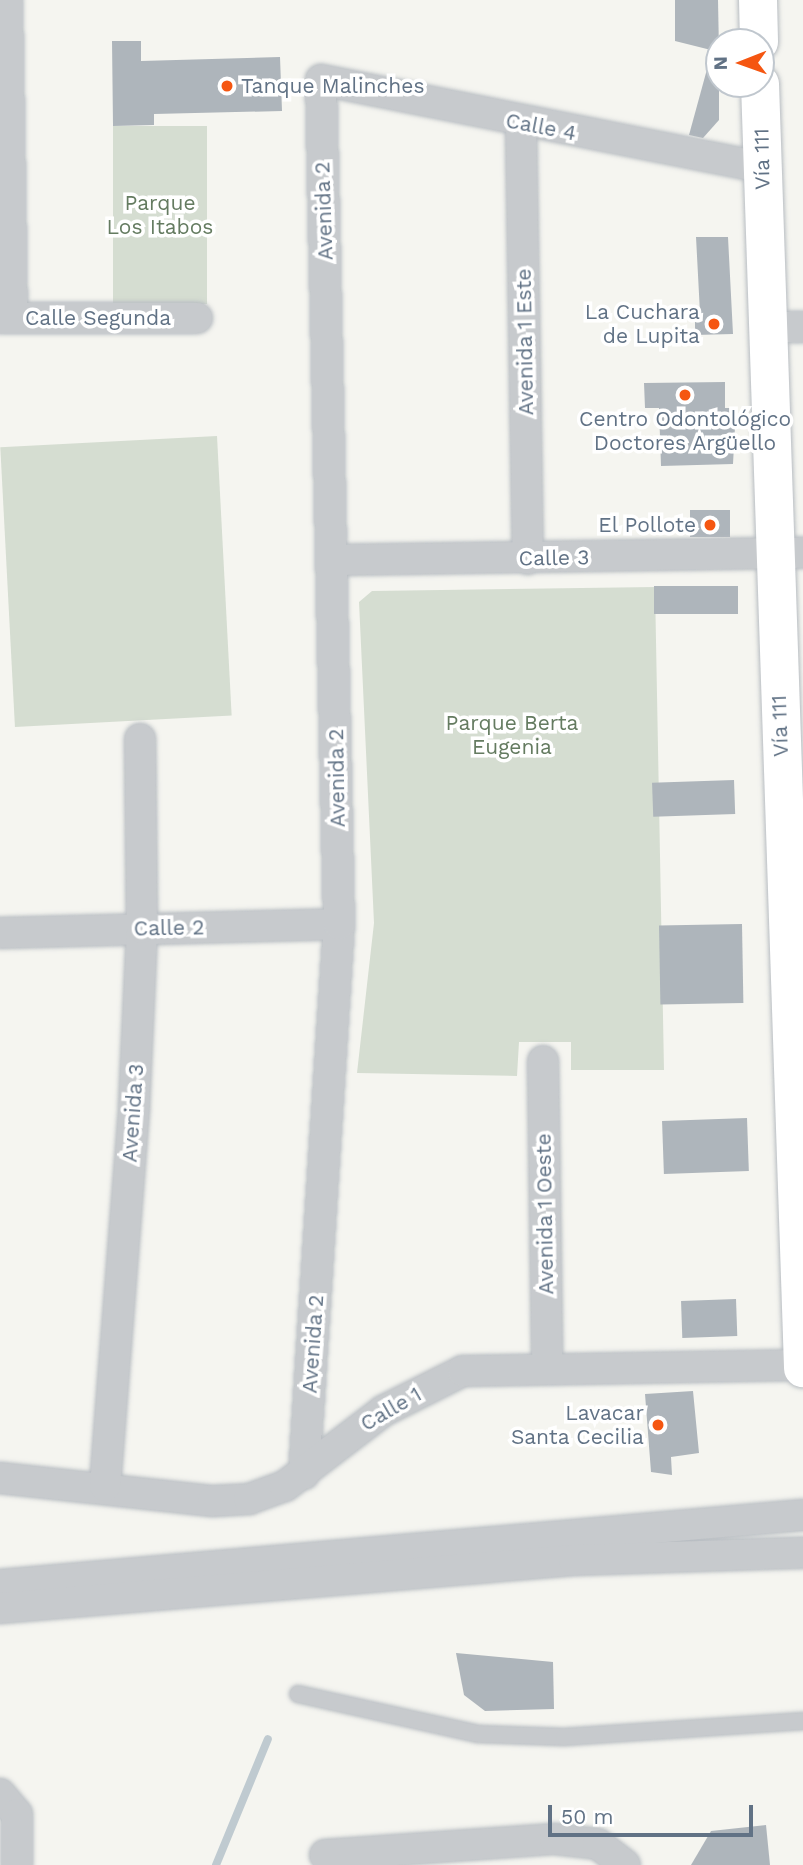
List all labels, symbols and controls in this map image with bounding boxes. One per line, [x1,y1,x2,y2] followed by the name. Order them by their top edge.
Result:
[705,28,775,98] north arrow
[709,56,732,71] text: N
[241,73,424,99] place label: Tanque Malinches
[219,78,235,94] marker: Tanque Malinches
[504,108,578,146] street label: Calle 4
[749,127,775,191] street label: Vía 111
[310,161,338,261] street label: Avenida 2
[107,190,213,240] park label: Parque Los Itabos
[511,268,539,416] street label: Avenida 1 Este
[584,299,700,349] place label: La Cuchara de Lupita
[25,305,171,331] street label: Calle Segunda
[706,316,722,332] marker: La Cuchara de Lupita
[677,387,693,403] marker: Centro Odontológico Doctores Argüello
[579,406,791,456] place label: Centro Odontológico Doctores Argüello
[598,512,696,538] place label: El Pollote
[702,517,718,533] marker: El Pollote
[518,545,590,571] street label: Calle 3
[766,694,794,758] street label: Vía 111
[446,710,578,760] park label: Parque Berta Eugenia
[324,728,350,828] street label: Avenida 2
[133,915,205,941] street label: Calle 2
[117,1063,149,1163] street label: Avenida 3
[531,1133,559,1295] street label: Avenida 1 Oeste
[297,1294,329,1394] street label: Avenida 2
[356,1381,426,1437] street label: Calle 1
[510,1400,644,1450] place label: Lavacar Santa Cecilia
[650,1417,666,1433] marker: Lavacar Santa Cecilia
[551,1792,756,1836] scale bar
[561,1804,613,1829] text: 50 m

